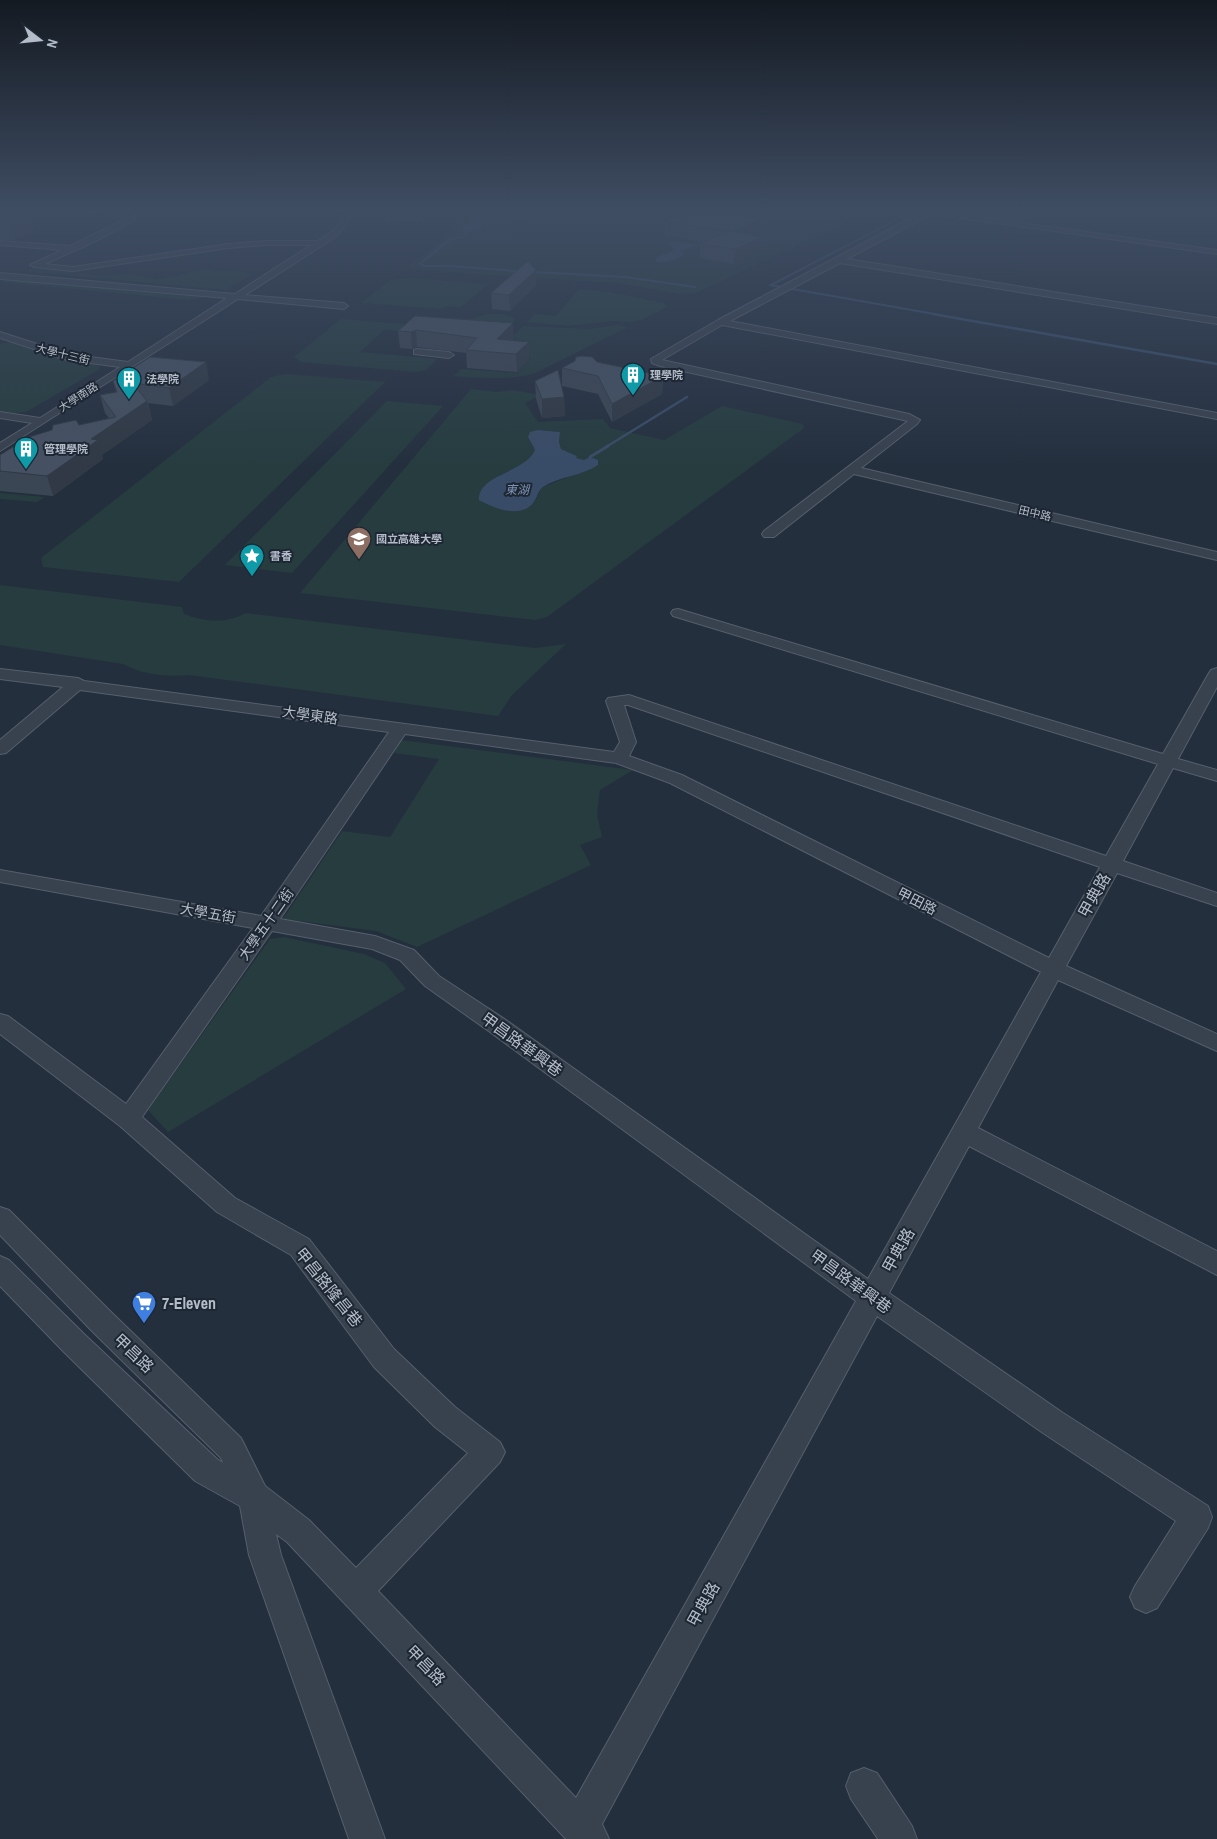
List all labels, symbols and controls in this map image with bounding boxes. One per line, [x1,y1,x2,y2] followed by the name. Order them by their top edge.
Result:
[15,15,65,65] north arrow
[43,37,62,50] text: N
[35,341,91,367] street label: 大學十三街
[620,362,646,396] building icon: 理學院
[116,366,142,400] building icon: 法學院
[650,368,683,382] place label: 理學院
[146,372,179,386] place label: 法學院
[56,379,100,415] street label: 大學南路
[13,436,39,470] building icon: 管理學院
[44,442,88,456] place label: 管理學院
[505,482,531,498] water label: 東湖
[1017,502,1053,524] street label: 田中路
[346,526,372,560] school or university icon: 國立高雄大學
[376,532,442,546] place label: 國立高雄大學
[239,543,265,577] place icon: 書香
[270,549,292,563] place label: 書香
[281,702,339,728] street label: 大學東路
[1073,869,1115,921] street label: 甲典路
[894,883,940,919] street label: 甲田路
[235,884,297,964] street label: 大學五十二街
[179,899,237,927] street label: 大學五街
[477,1007,567,1081] street label: 甲昌路華興巷
[877,1224,919,1276] street label: 甲典路
[290,1243,368,1331] street label: 甲昌路隆昌巷
[806,1244,896,1318] street label: 甲昌路華興巷
[131,1290,157,1324] supermarket icon: 7-Eleven
[162,1292,216,1314] place label: 7-Eleven
[109,1328,159,1378] street label: 甲昌路
[682,1578,724,1630] street label: 甲典路
[401,1640,451,1690] street label: 甲昌路

